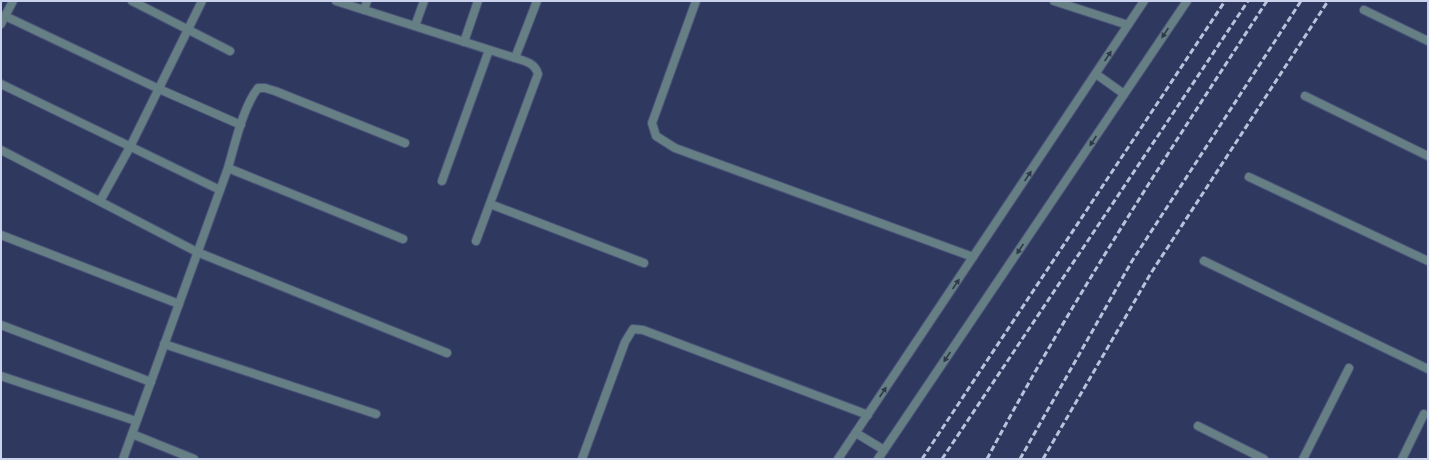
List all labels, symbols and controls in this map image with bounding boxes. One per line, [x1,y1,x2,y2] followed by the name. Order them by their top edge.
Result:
[1161,28,1169,39] one-way arrow
[1104,51,1112,61] one-way arrow
[1089,135,1096,147] one-way arrow
[1024,170,1032,181] one-way arrow
[1016,244,1024,254] one-way arrow
[952,278,959,289] one-way arrow
[943,352,951,362] one-way arrow
[879,386,887,397] one-way arrow

